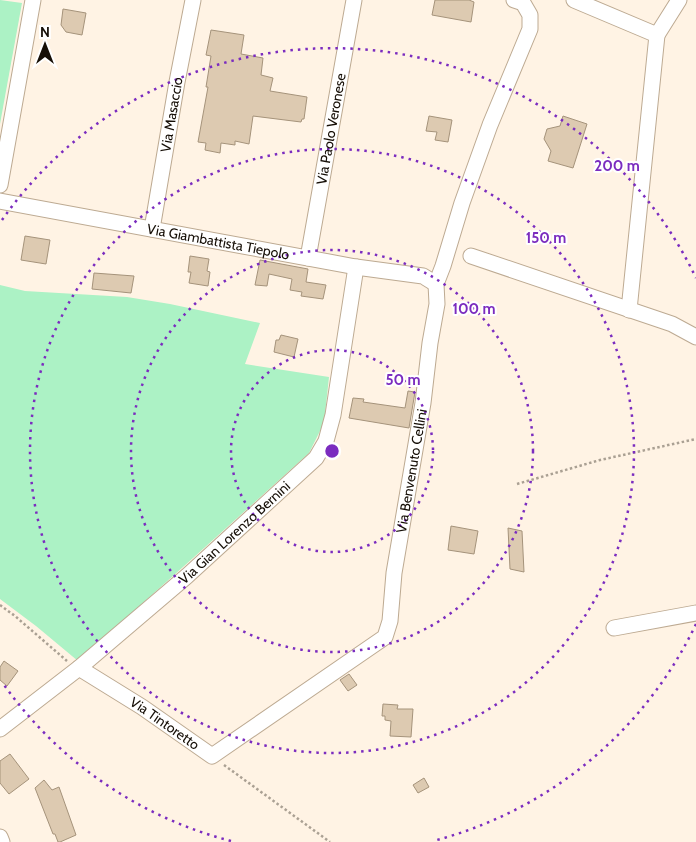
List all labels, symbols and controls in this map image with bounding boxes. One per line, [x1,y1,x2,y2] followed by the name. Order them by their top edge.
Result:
[20,20,70,70] north arrow
[40,23,50,41] text: N
[312,72,350,186] street label: Via Paolo Veronese
[156,75,187,154] street label: Via Masaccio
[594,157,640,175] text: 200 m
[146,219,291,264] street label: Via Giambattista Tiepolo
[526,229,566,247] text: 150 m
[452,300,496,318] text: 100 m
[385,371,421,389] text: 50 m
[392,407,431,534] street label: Via Benvenuto Cellini
[323,442,341,460] centre of rings
[175,477,294,588] street label: Via Gian Lorenzo Bernini
[127,693,203,754] street label: Via Tintoretto

